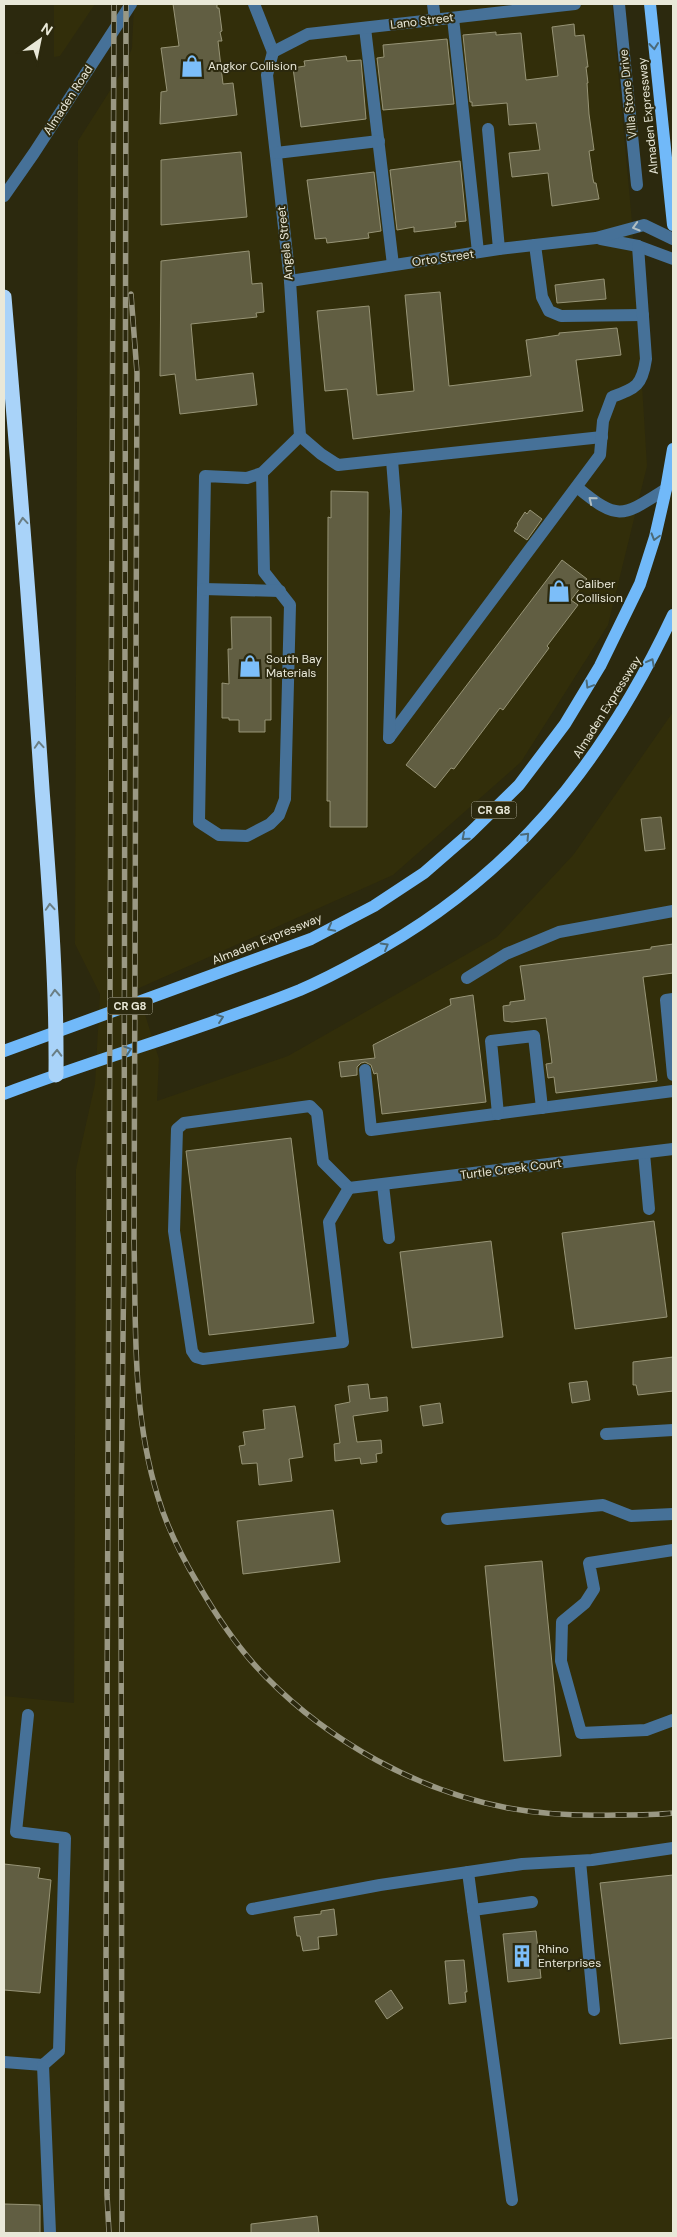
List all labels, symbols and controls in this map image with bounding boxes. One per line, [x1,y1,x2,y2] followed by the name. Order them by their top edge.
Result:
[389,9,455,33] street label: Lano Street
[15,15,65,65] north arrow
[38,19,56,39] text: N
[648,42,659,50] one-way arrow
[615,48,641,140] street label: Villa Stone Drive
[179,53,205,79] shop icon: Angkor Collision
[634,56,662,175] street label: Almaden Expressway
[208,58,297,74] place label: Angkor Collision
[39,62,97,138] street label: Almaden Road
[273,205,297,281] street label: Angela Street
[632,222,640,232] one-way arrow
[411,246,475,270] street label: Orto Street
[589,497,598,506] one-way arrow
[18,517,29,525] one-way arrow
[650,532,660,540] one-way arrow
[576,576,623,606] place label: Caliber Collision
[546,578,572,604] shop icon: Caliber Collision
[266,651,322,681] place label: South Bay Materials
[237,653,263,679] shop icon: South Bay Materials
[569,653,645,761] street label: Almaden Expressway
[645,658,655,667] one-way arrow
[586,679,596,688] one-way arrow
[34,741,45,749] one-way arrow
[472,802,516,818] road number: CR G8
[462,832,471,841] one-way arrow
[520,833,529,842] one-way arrow
[45,903,56,911] one-way arrow
[210,909,325,968] street label: Almaden Expressway
[328,922,337,932] one-way arrow
[379,943,388,953] one-way arrow
[50,989,60,997] one-way arrow
[108,998,152,1014] road number: CR G8
[216,1014,224,1024] one-way arrow
[123,1045,132,1055] one-way arrow
[52,1049,62,1056] one-way arrow
[459,1155,563,1183] street label: Turtle Creek Court
[538,1941,601,1971] place label: Rhino Enterprises
[509,1943,535,1969] building icon: Rhino Enterprises

